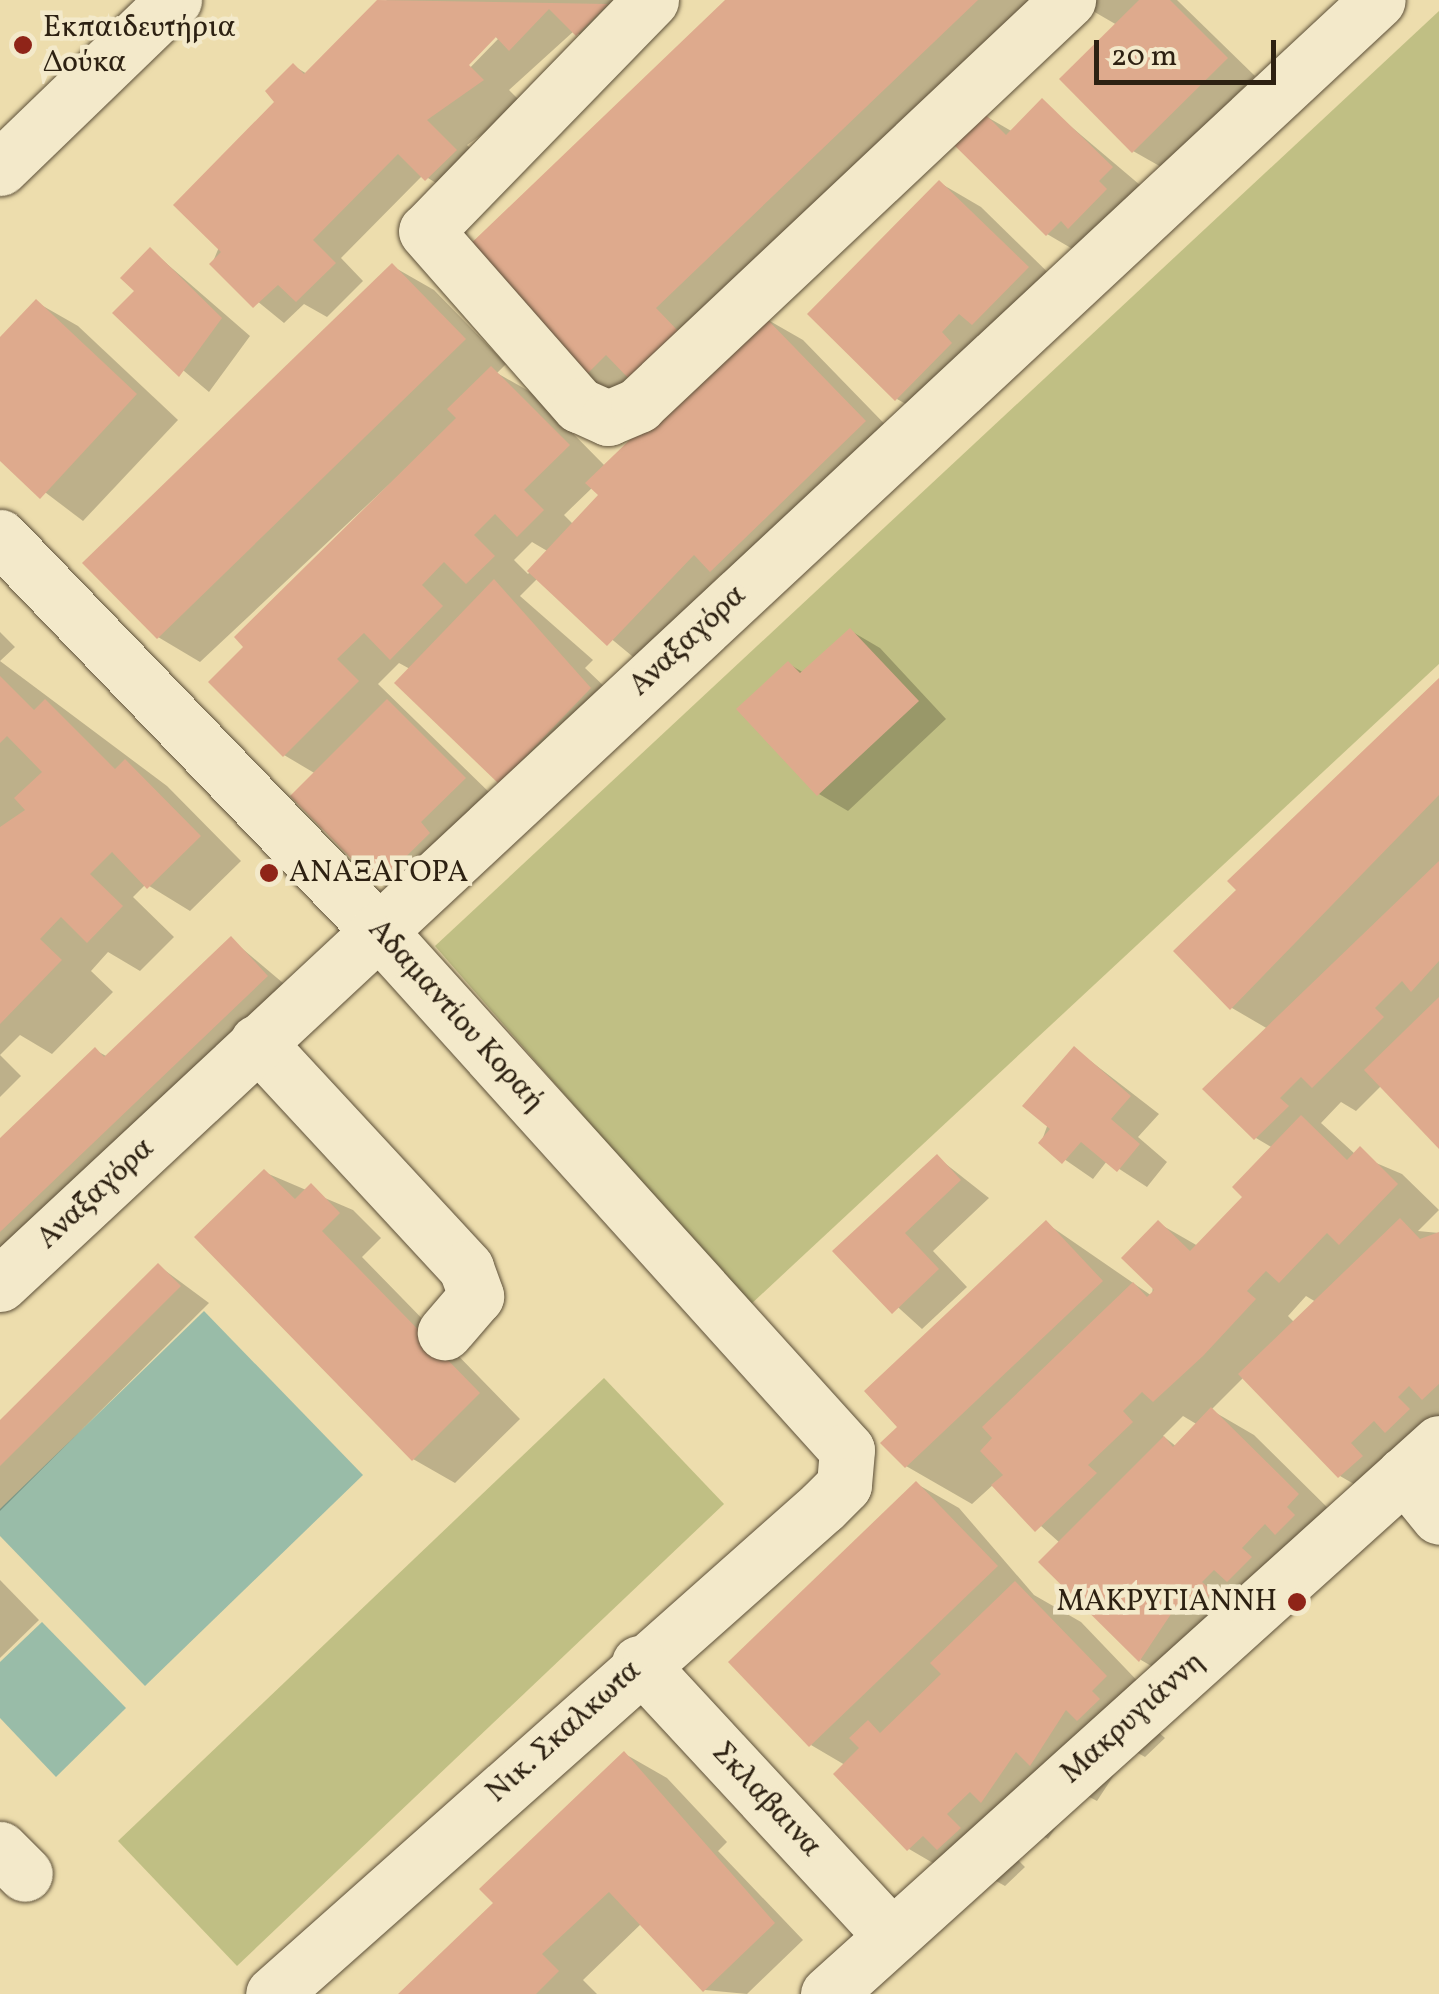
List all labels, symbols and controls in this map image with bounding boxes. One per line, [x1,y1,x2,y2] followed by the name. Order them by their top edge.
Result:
[43,10,236,80] place label: Εκπαιδευτήρια Δούκα
[1099,20,1282,82] scale bar
[12,34,34,56] marker: Εκπαιδευτήρια Δούκα
[1111,36,1177,78] text: 20 m
[622,578,754,704] street label: Αναξαγόρα
[289,855,468,891] place label: ΑΝΑΞΑΓΟΡΑ
[258,862,280,884] marker: ΑΝΑΞΑΓΟΡΑ
[360,912,552,1120] street label: Αδαμαντίου Κοραή
[30,1131,162,1257] street label: Αναξαγόρα
[1056,1584,1277,1620] place label: ΜΑΚΡΥΓΙΑΝΝΗ
[1286,1591,1308,1613] marker: ΜΑΚΡΥΓΙΑΝΝΗ
[1054,1644,1212,1792] street label: Μακρυγιάννη
[479,1653,649,1811] street label: Νικ. Σκαλκωτα
[704,1735,828,1865] street label: Σκλαβαινα

